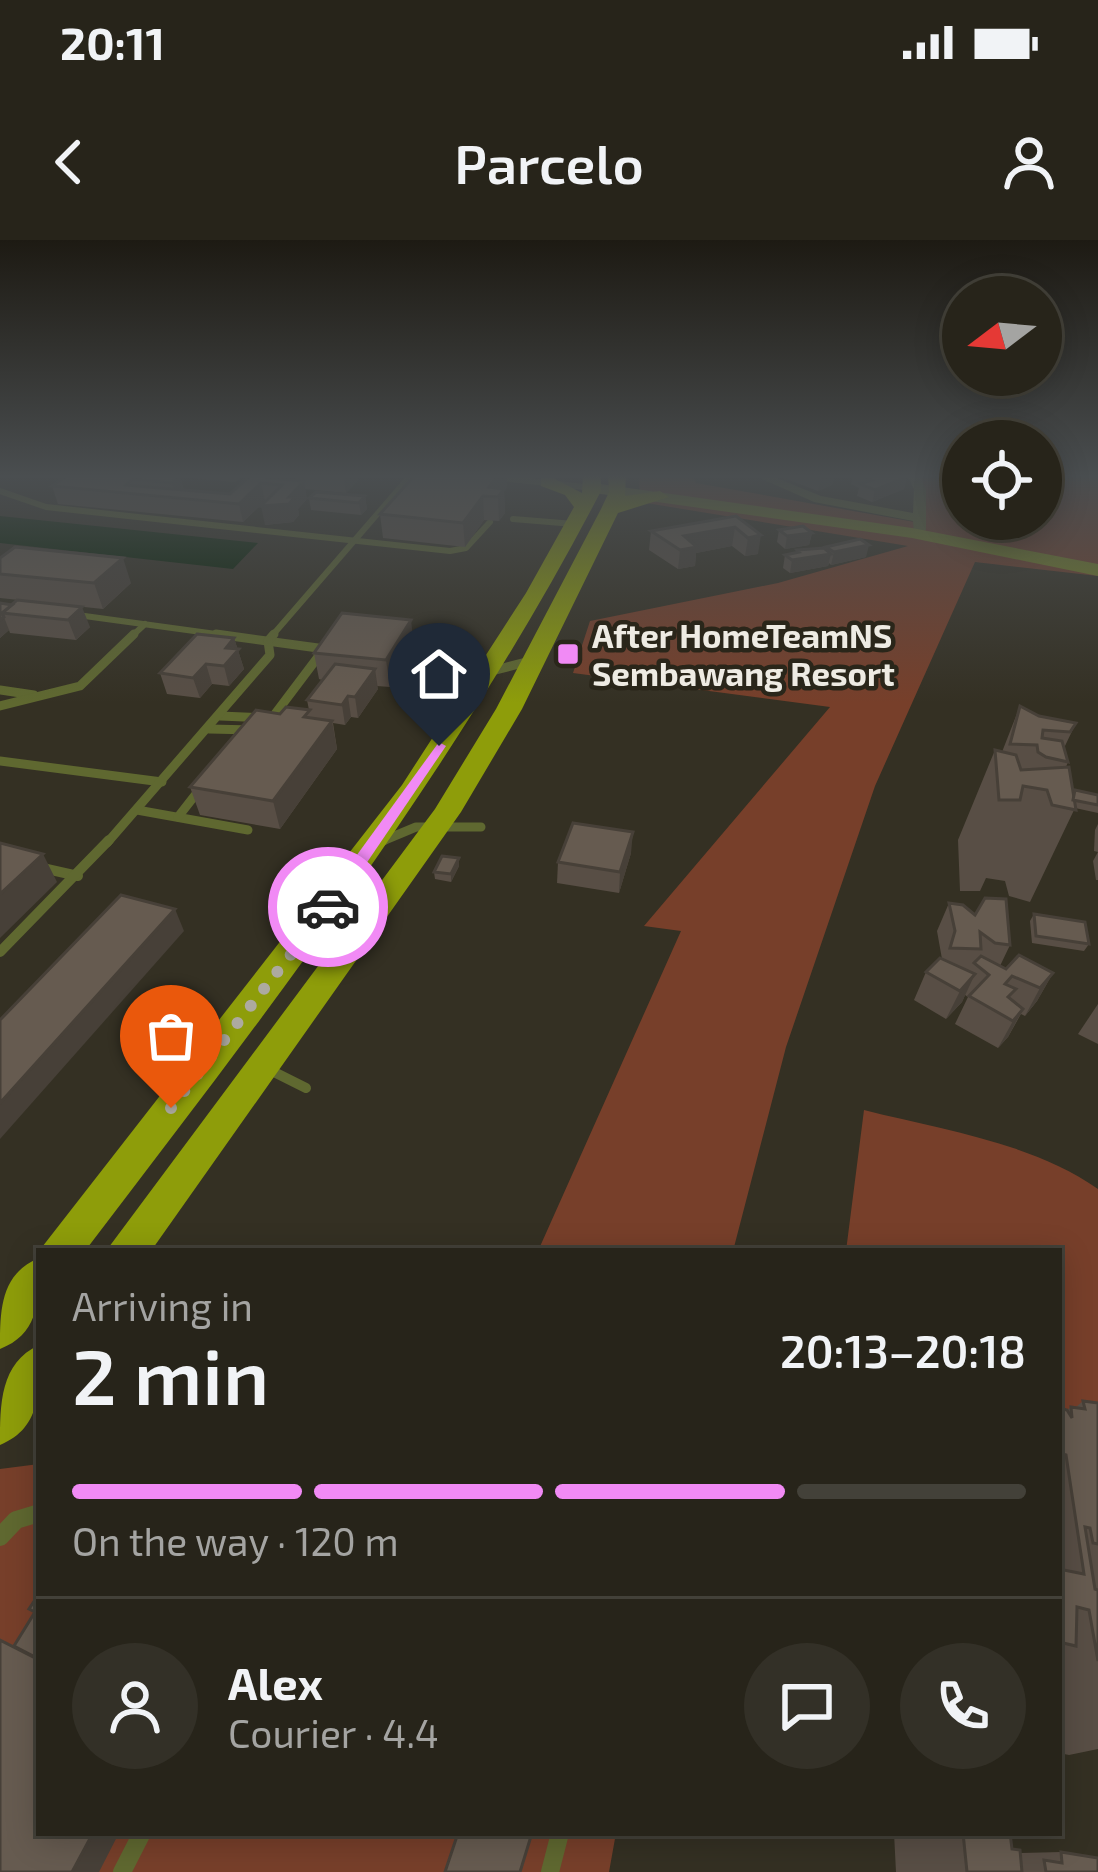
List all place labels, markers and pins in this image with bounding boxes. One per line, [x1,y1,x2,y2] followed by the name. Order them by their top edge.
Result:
[592,615,895,693] place label: After HomeTeamNS Sembawang Resort
[388,623,490,746] pin
[555,641,581,667] marker: After HomeTeamNS Sembawang Resort
[120,985,222,1108] pin

